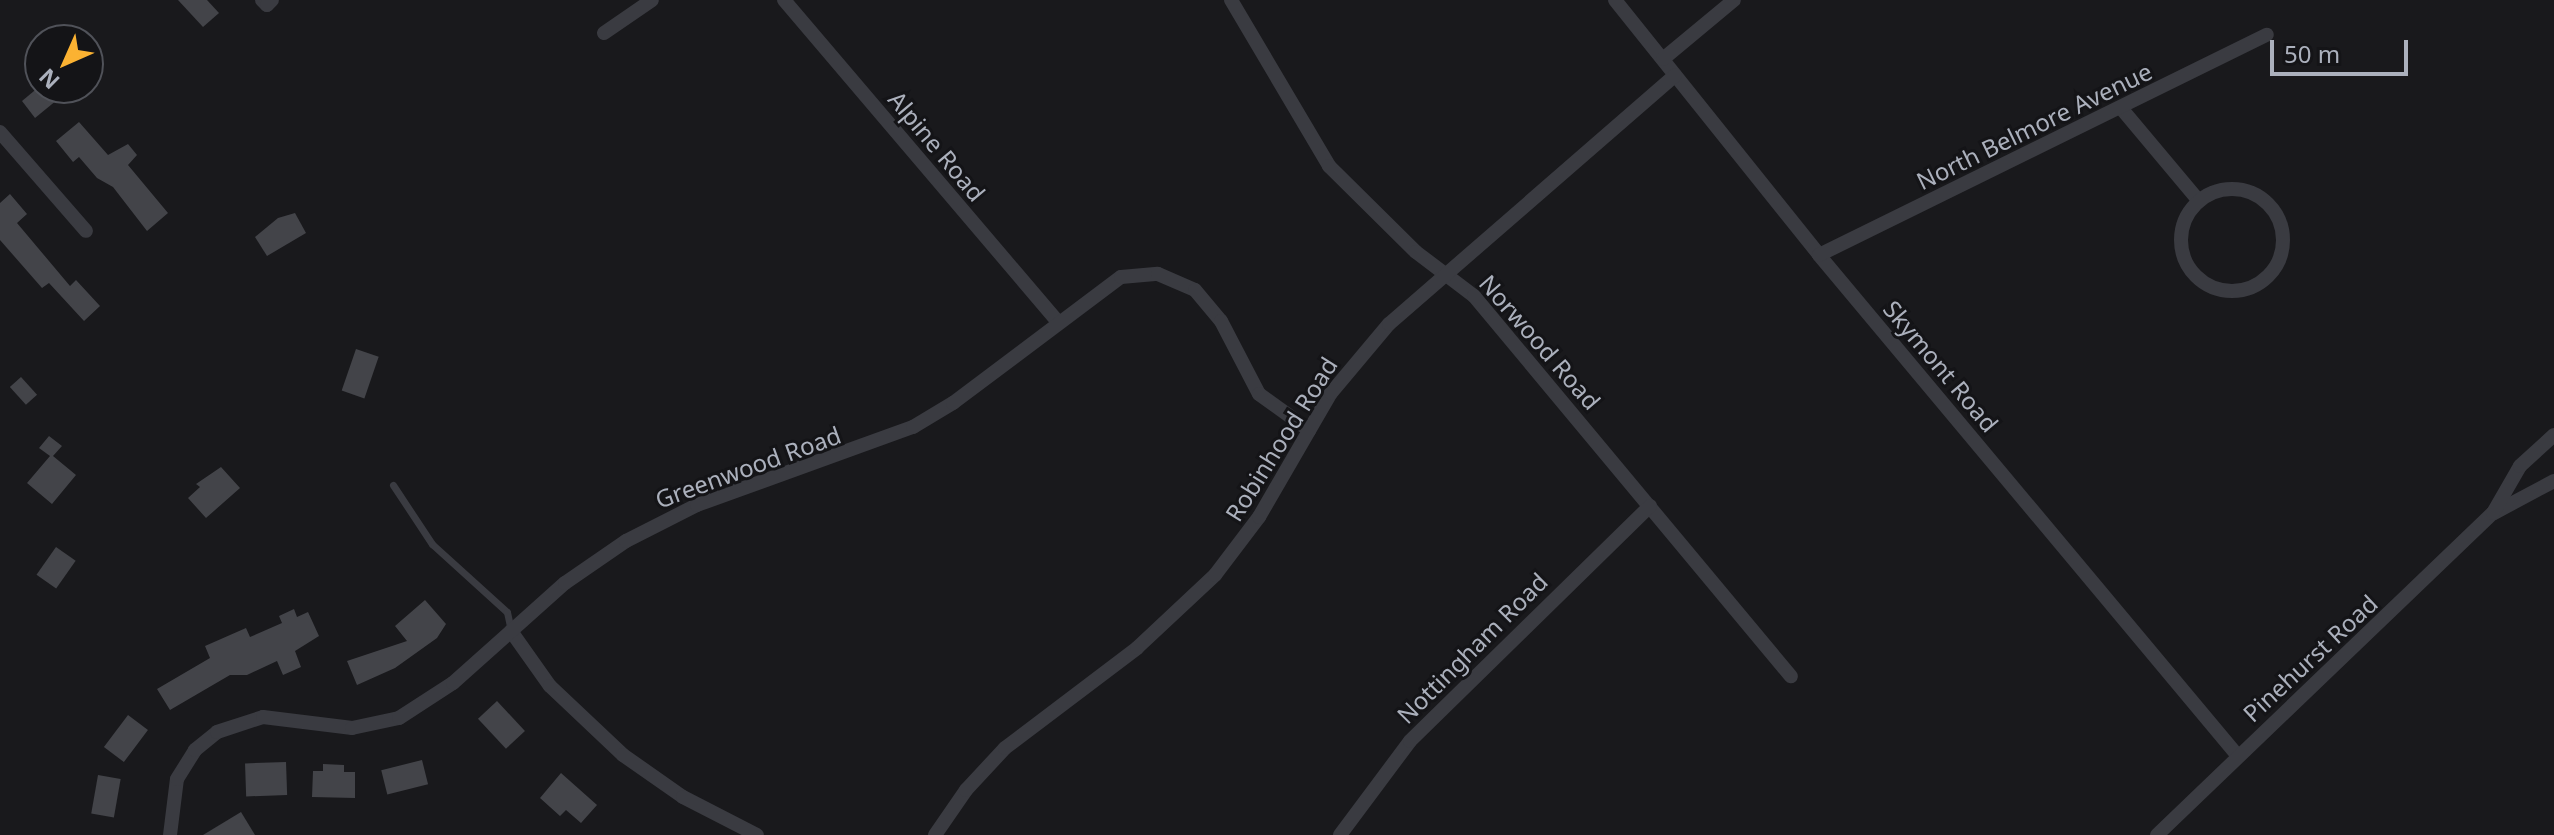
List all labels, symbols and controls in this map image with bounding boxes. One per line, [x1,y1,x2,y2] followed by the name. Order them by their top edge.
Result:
[24,24,104,104] north arrow
[2274,24,2412,74] scale bar
[2284,37,2340,70] text: 50 m
[1912,56,2156,196] street label: North Belmore Avenue
[32,63,65,96] text: N
[883,85,991,207] street label: Alpine Road
[1474,269,1606,415] street label: Norwood Road
[1878,294,2004,438] street label: Skymont Road
[1219,352,1343,526] street label: Robinhood Road
[651,420,845,514] street label: Greenwood Road
[1391,567,1553,729] street label: Nottingham Road
[2237,589,2383,727] street label: Pinehurst Road

